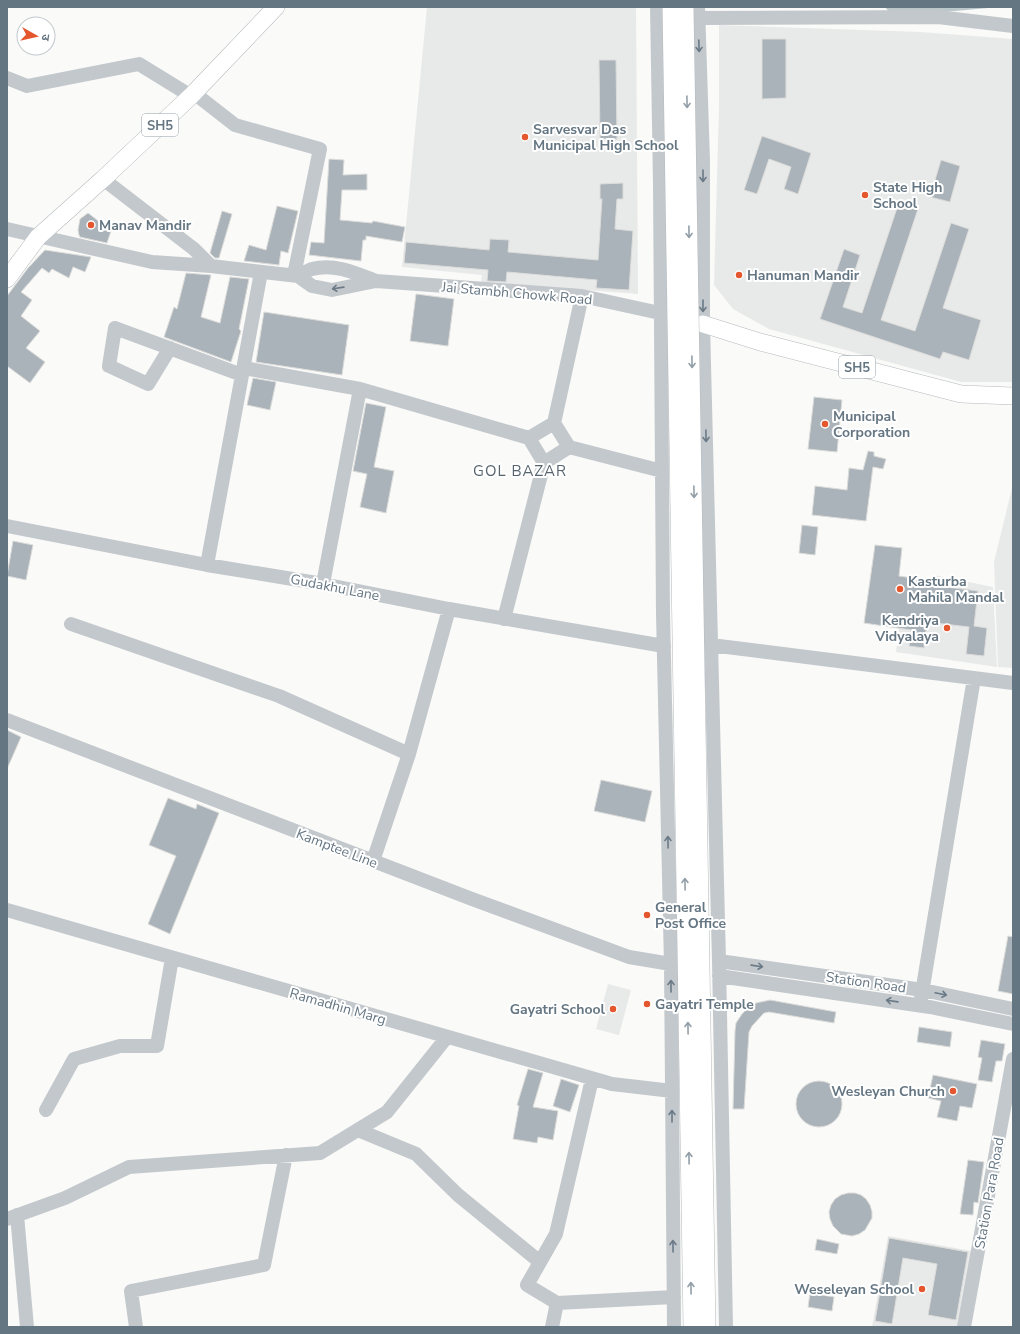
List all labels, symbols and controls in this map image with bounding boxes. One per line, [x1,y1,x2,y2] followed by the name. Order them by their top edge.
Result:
[16,16,56,56] north arrow
[37,33,53,42] text: उ
[696,39,703,52] one-way arrow
[683,95,691,108] one-way arrow
[142,114,178,136] road number: SH5
[533,120,679,155] place label: Sarvesvar Das Municipal High School
[520,132,530,142] marker: Sarvesvar Das Municipal High School
[699,169,707,182] one-way arrow
[873,178,943,213] place label: State High School
[860,190,870,200] marker: State High School
[99,216,192,235] place label: Manav Mandir
[86,220,96,230] marker: Manav Mandir
[686,225,693,238] one-way arrow
[747,266,860,285] place label: Hanuman Mandir
[734,270,744,280] marker: Hanuman Mandir
[440,277,593,310] street label: Jai Stambh Chowk Road
[332,284,345,292] one-way arrow
[699,299,707,312] one-way arrow
[688,355,696,368] one-way arrow
[839,356,875,378] road number: SH5
[833,407,910,442] place label: Municipal Corporation
[820,419,830,429] marker: Municipal Corporation
[702,429,710,442] one-way arrow
[473,461,567,481] district label: GOL BAZAR
[690,485,698,498] one-way arrow
[289,570,381,605] street label: Gudakhu Lane
[908,572,1005,607] place label: Kasturba Mahila Mandal
[895,584,905,594] marker: Kasturba Mahila Mandal
[874,611,939,646] place label: Kendriya Vidyalaya
[942,623,952,633] marker: Kendriya Vidyalaya
[293,824,380,873] street label: Kamptee Line
[664,836,672,849] one-way arrow
[682,878,689,891] one-way arrow
[655,898,727,933] place label: General Post Office
[642,910,652,920] marker: General Post Office
[750,962,763,970] one-way arrow
[825,967,907,998] street label: Station Road
[667,980,675,993] one-way arrow
[287,984,388,1029] street label: Ramadhin Marg
[934,991,947,999] one-way arrow
[655,995,754,1014] place label: Gayatri Temple
[886,997,899,1005] one-way arrow
[642,999,652,1009] marker: Gayatri Temple
[510,1000,606,1019] place label: Gayatri School
[608,1004,618,1014] marker: Gayatri School
[684,1022,691,1035] one-way arrow
[831,1082,945,1101] place label: Wesleyan Church
[948,1086,958,1096] marker: Wesleyan Church
[668,1110,676,1123] one-way arrow
[970,1136,1009,1250] street label: Station Para Road
[686,1152,693,1165] one-way arrow
[669,1240,677,1253] one-way arrow
[794,1280,915,1299] place label: Weseleyan School
[688,1282,695,1295] one-way arrow
[917,1284,927,1294] marker: Weseleyan School

